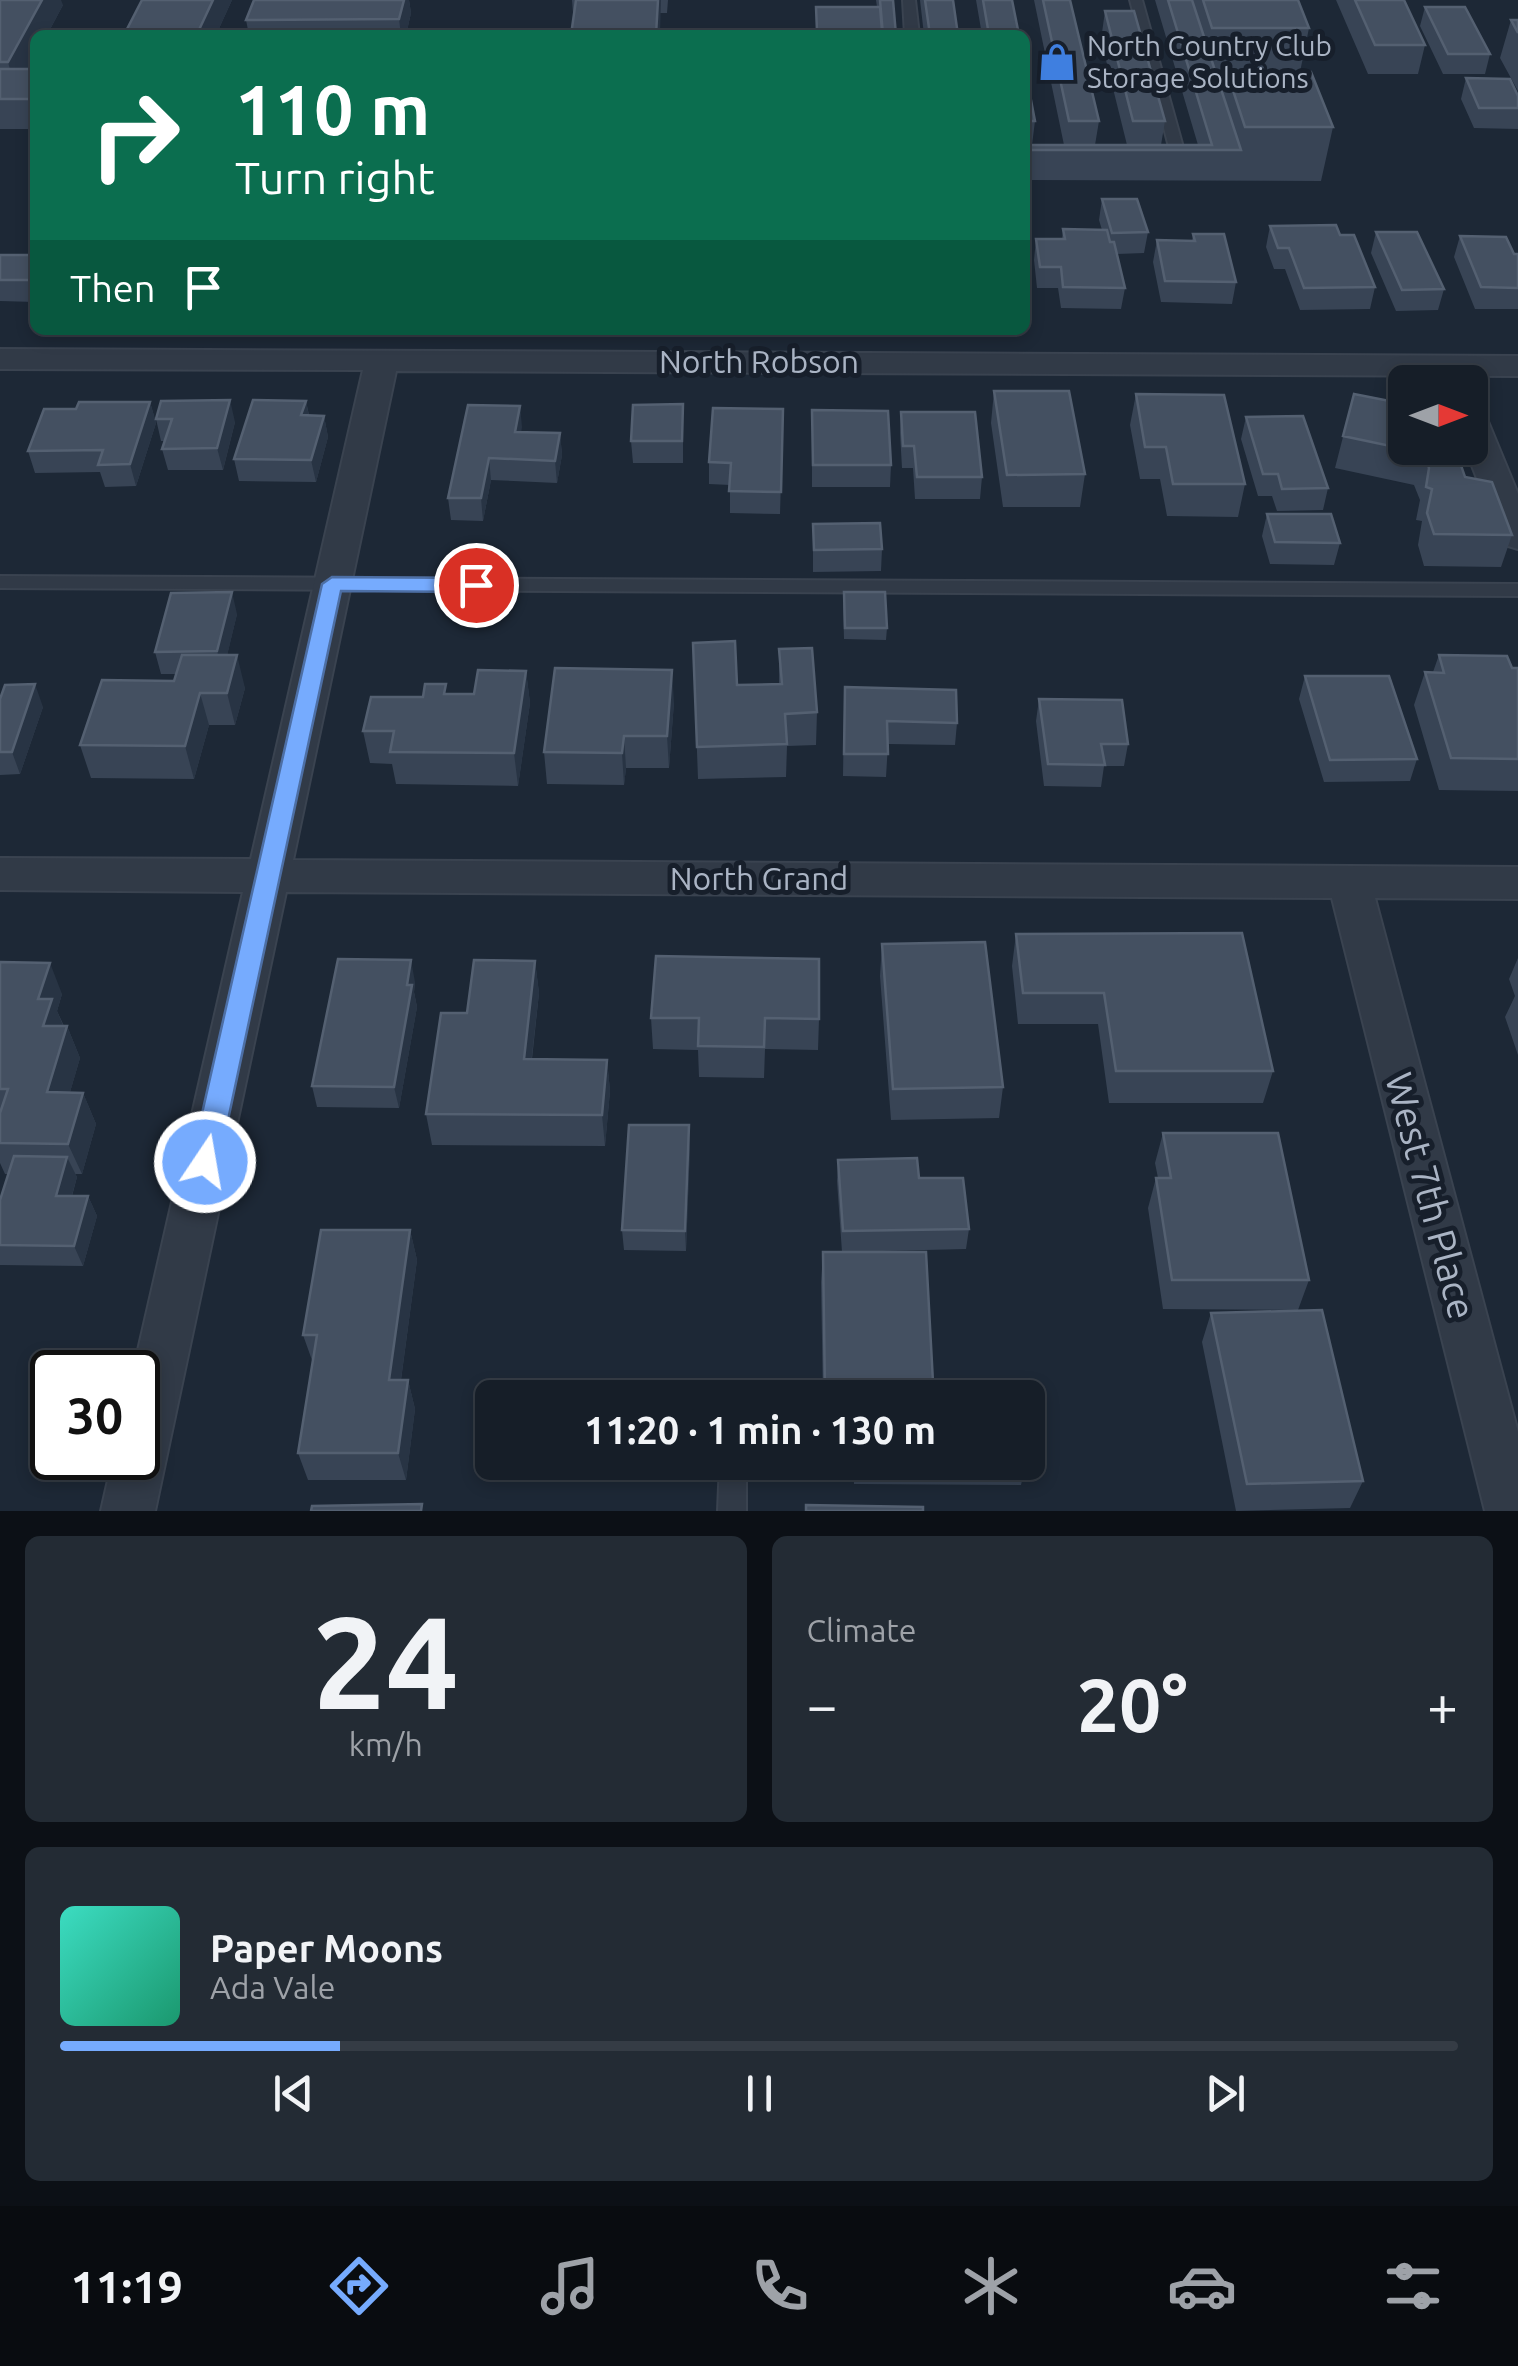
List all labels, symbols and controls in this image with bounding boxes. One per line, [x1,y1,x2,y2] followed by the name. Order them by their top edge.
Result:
[1087,30,1332,93] place label: North Country Club Storage Solutions
[1036,41,1078,83] shop icon: North Country Club Storage Solutions
[70,70,200,200] icon: right
[235,70,430,148] text: 110 m
[235,152,435,203] text: Turn right
[176,260,231,315] icon: arrive
[70,267,156,309] text: Then
[659,343,859,379] street label: North Robson
[1388,365,1488,465] north arrow
[1388,365,1488,465] map controls
[434,543,519,628] pin
[449,558,504,613] icon: arrive
[670,860,848,896] street label: North Grand
[1378,1068,1484,1324] street label: West 7th Place
[153,1110,257,1214] position arrow
[30,1350,160,1480] speed limit sign: 30
[584,1409,936,1451] text: 11:20 · 1 min · 130 m
[312,1588,459,1734] text: 24
[807,1612,917,1648] text: Climate
[1077,1662,1188,1746] text: 20°
[807,1674,838,1735] text: −
[1427,1674,1458,1735] text: +
[349,1726,423,1762] text: km/h
[210,1927,443,1969] text: Paper Moons
[210,1969,336,2005] text: Ada Vale
[266,2066,321,2121] icon: previous
[732,2066,787,2121] icon: pause
[1198,2066,1253,2121] icon: next
[324,2251,394,2321] icon: directions
[535,2251,605,2321] icon: music
[745,2251,815,2321] icon: phone
[956,2251,1026,2321] icon: climate
[1167,2251,1237,2321] icon: car
[1378,2251,1448,2321] icon: filters
[70,2261,183,2312] text: 11:19

